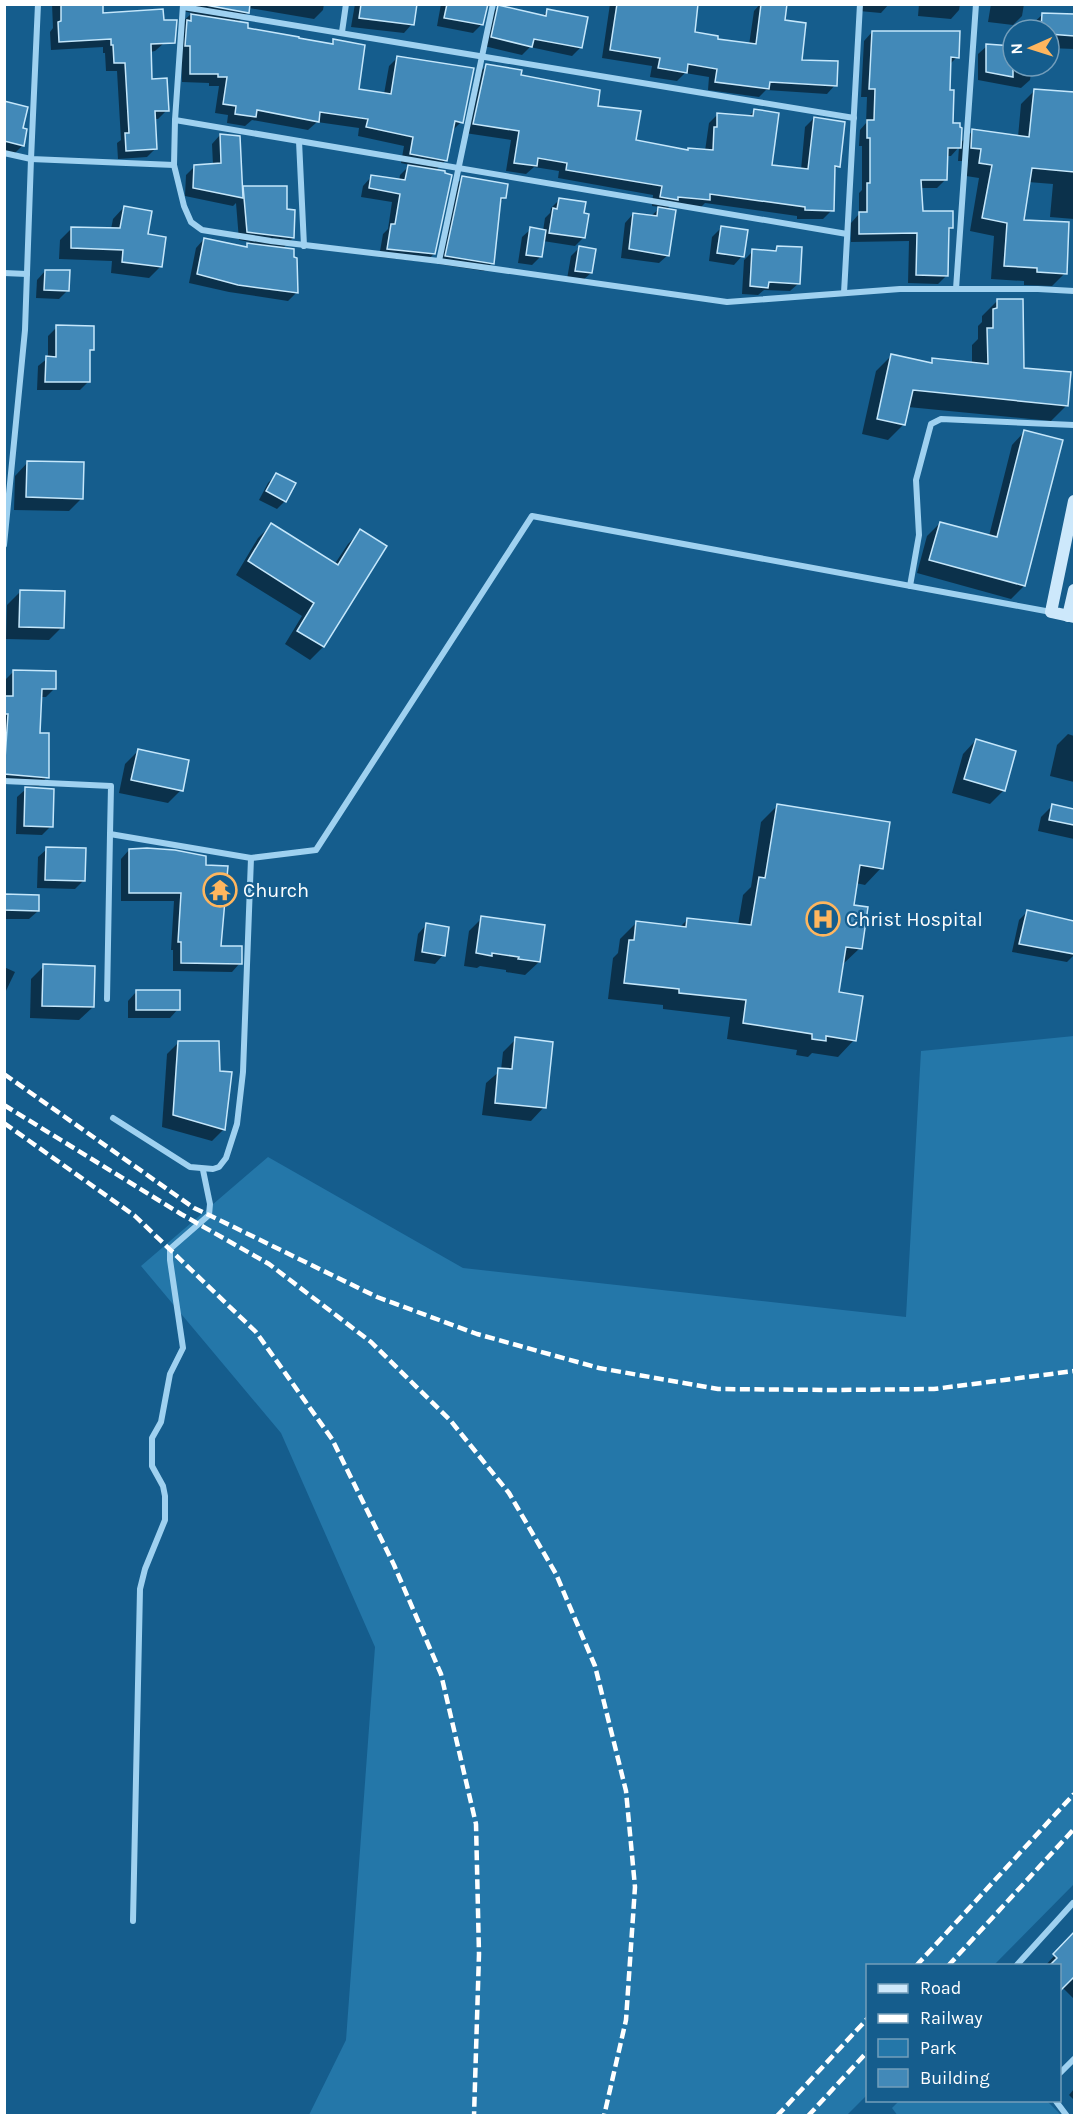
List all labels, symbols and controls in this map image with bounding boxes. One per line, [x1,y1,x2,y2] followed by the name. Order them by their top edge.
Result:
[1001,18,1061,78] north arrow
[1007,43,1026,55] text: N
[202,872,238,908] temple icon: Church
[243,879,309,902] place label: Church
[805,901,841,937] hospital icon: Christ Hospital
[846,908,983,931] place label: Christ Hospital
[866,1964,1061,2102] legend
[920,1977,961,1999] text: Road
[920,2007,983,2029] text: Railway
[920,2037,957,2059] text: Park
[920,2067,990,2089] text: Building

